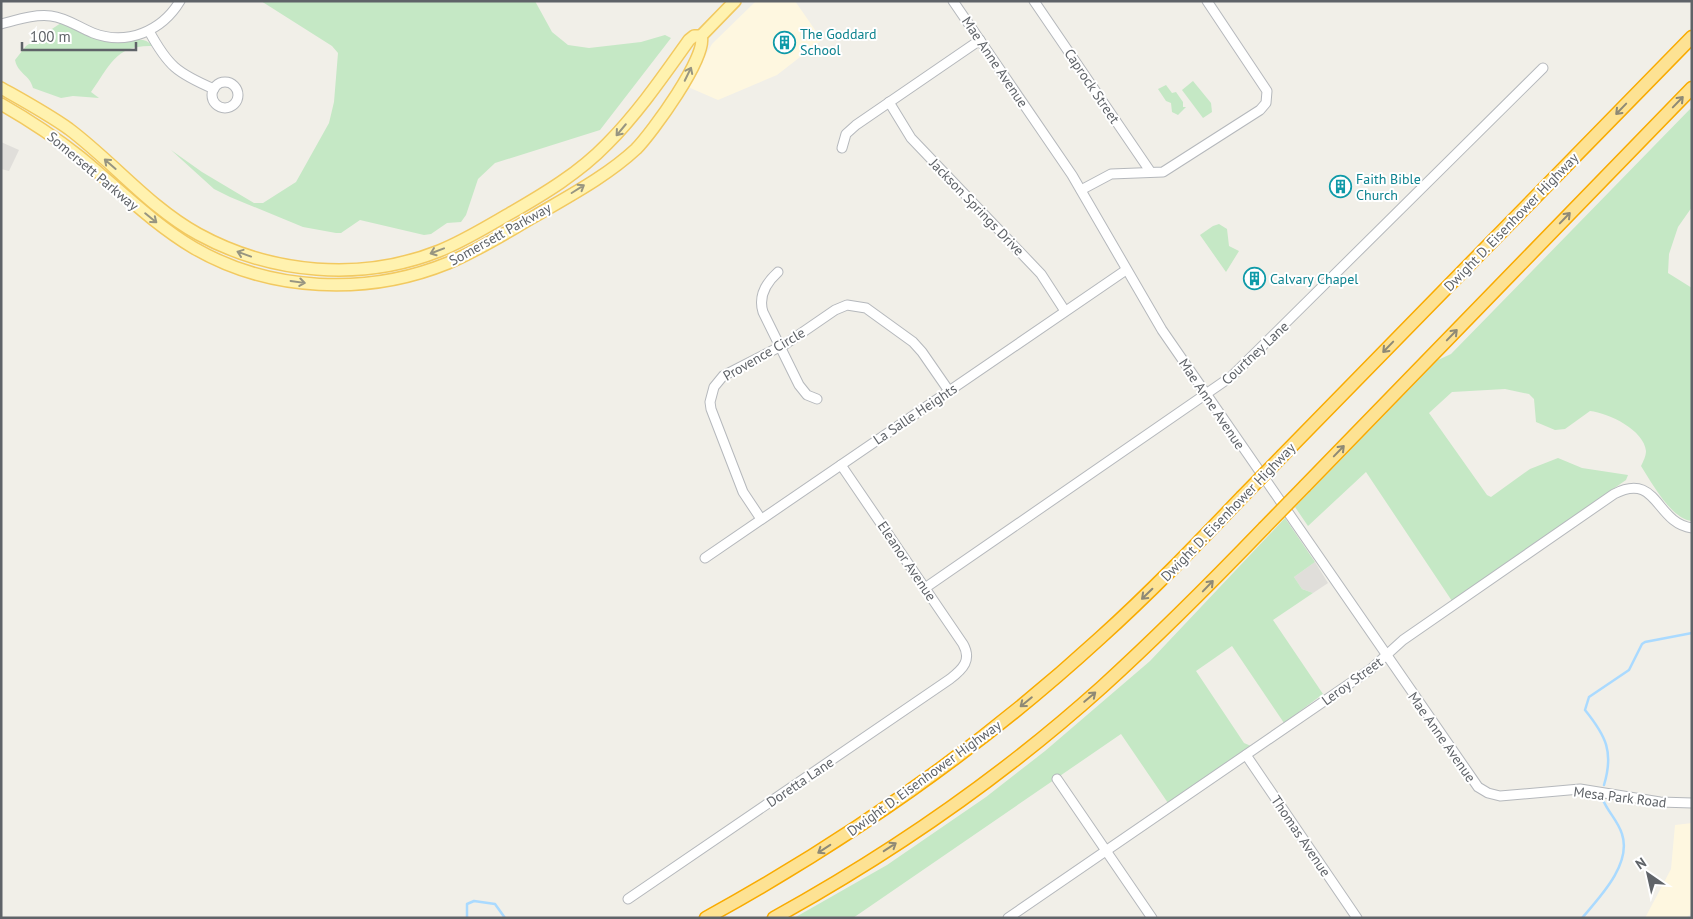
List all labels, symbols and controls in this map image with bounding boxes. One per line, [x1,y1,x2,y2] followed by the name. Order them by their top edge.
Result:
[958,13,1032,111] street label: Mae Anne Avenue
[22,20,136,52] scale bar
[800,25,877,59] place label: The Goddard School
[30,27,71,46] text: 100 m
[772,30,796,54] building icon: The Goddard School
[1060,45,1124,127] street label: Caprock Street
[684,67,693,82] one-way arrow
[1672,95,1684,108] one-way arrow
[1615,103,1627,116] one-way arrow
[615,123,626,136] one-way arrow
[44,127,143,215] street label: Somersett Parkway
[1440,149,1582,295] street label: Dwight D. Eisenhower Highway
[925,154,1028,259] street label: Jackson Springs Drive
[104,159,117,170] one-way arrow
[1356,170,1421,204] place label: Faith Bible Church
[1328,175,1352,199] building icon: Faith Bible Church
[571,184,585,194] one-way arrow
[446,198,555,269] street label: Somersett Parkway
[1559,212,1571,224] one-way arrow
[144,213,157,224] one-way arrow
[430,247,445,256] one-way arrow
[237,249,252,258] one-way arrow
[1242,267,1266,291] building icon: Calvary Chapel
[1270,270,1358,288] place label: Calvary Chapel
[290,277,306,287] one-way arrow
[1218,317,1292,389] street label: Courtney Lane
[720,323,808,385] street label: Provence Circle
[1446,329,1458,341] one-way arrow
[1382,341,1394,353] one-way arrow
[1175,355,1249,453] street label: Mae Anne Avenue
[870,379,960,449] street label: La Salle Heights
[1157,439,1299,585] street label: Dwight D. Eisenhower Highway
[1333,445,1345,458] one-way arrow
[874,518,940,604] street label: Eleanor Avenue
[1202,580,1215,592] one-way arrow
[1141,588,1153,600] one-way arrow
[1318,653,1386,709] street label: Leroy Street
[1404,688,1480,786] street label: Mae Anne Avenue
[1083,692,1096,703] one-way arrow
[1020,697,1033,708] one-way arrow
[843,716,1005,840] street label: Dwight D. Eisenhower Highway
[763,753,837,811] street label: Doretta Lane
[1573,782,1667,812] street label: Mesa Park Road
[1267,792,1335,880] street label: Thomas Avenue
[883,842,897,852] one-way arrow
[817,844,831,855] one-way arrow
[1623,849,1673,899] north arrow
[1632,853,1650,873] text: N

